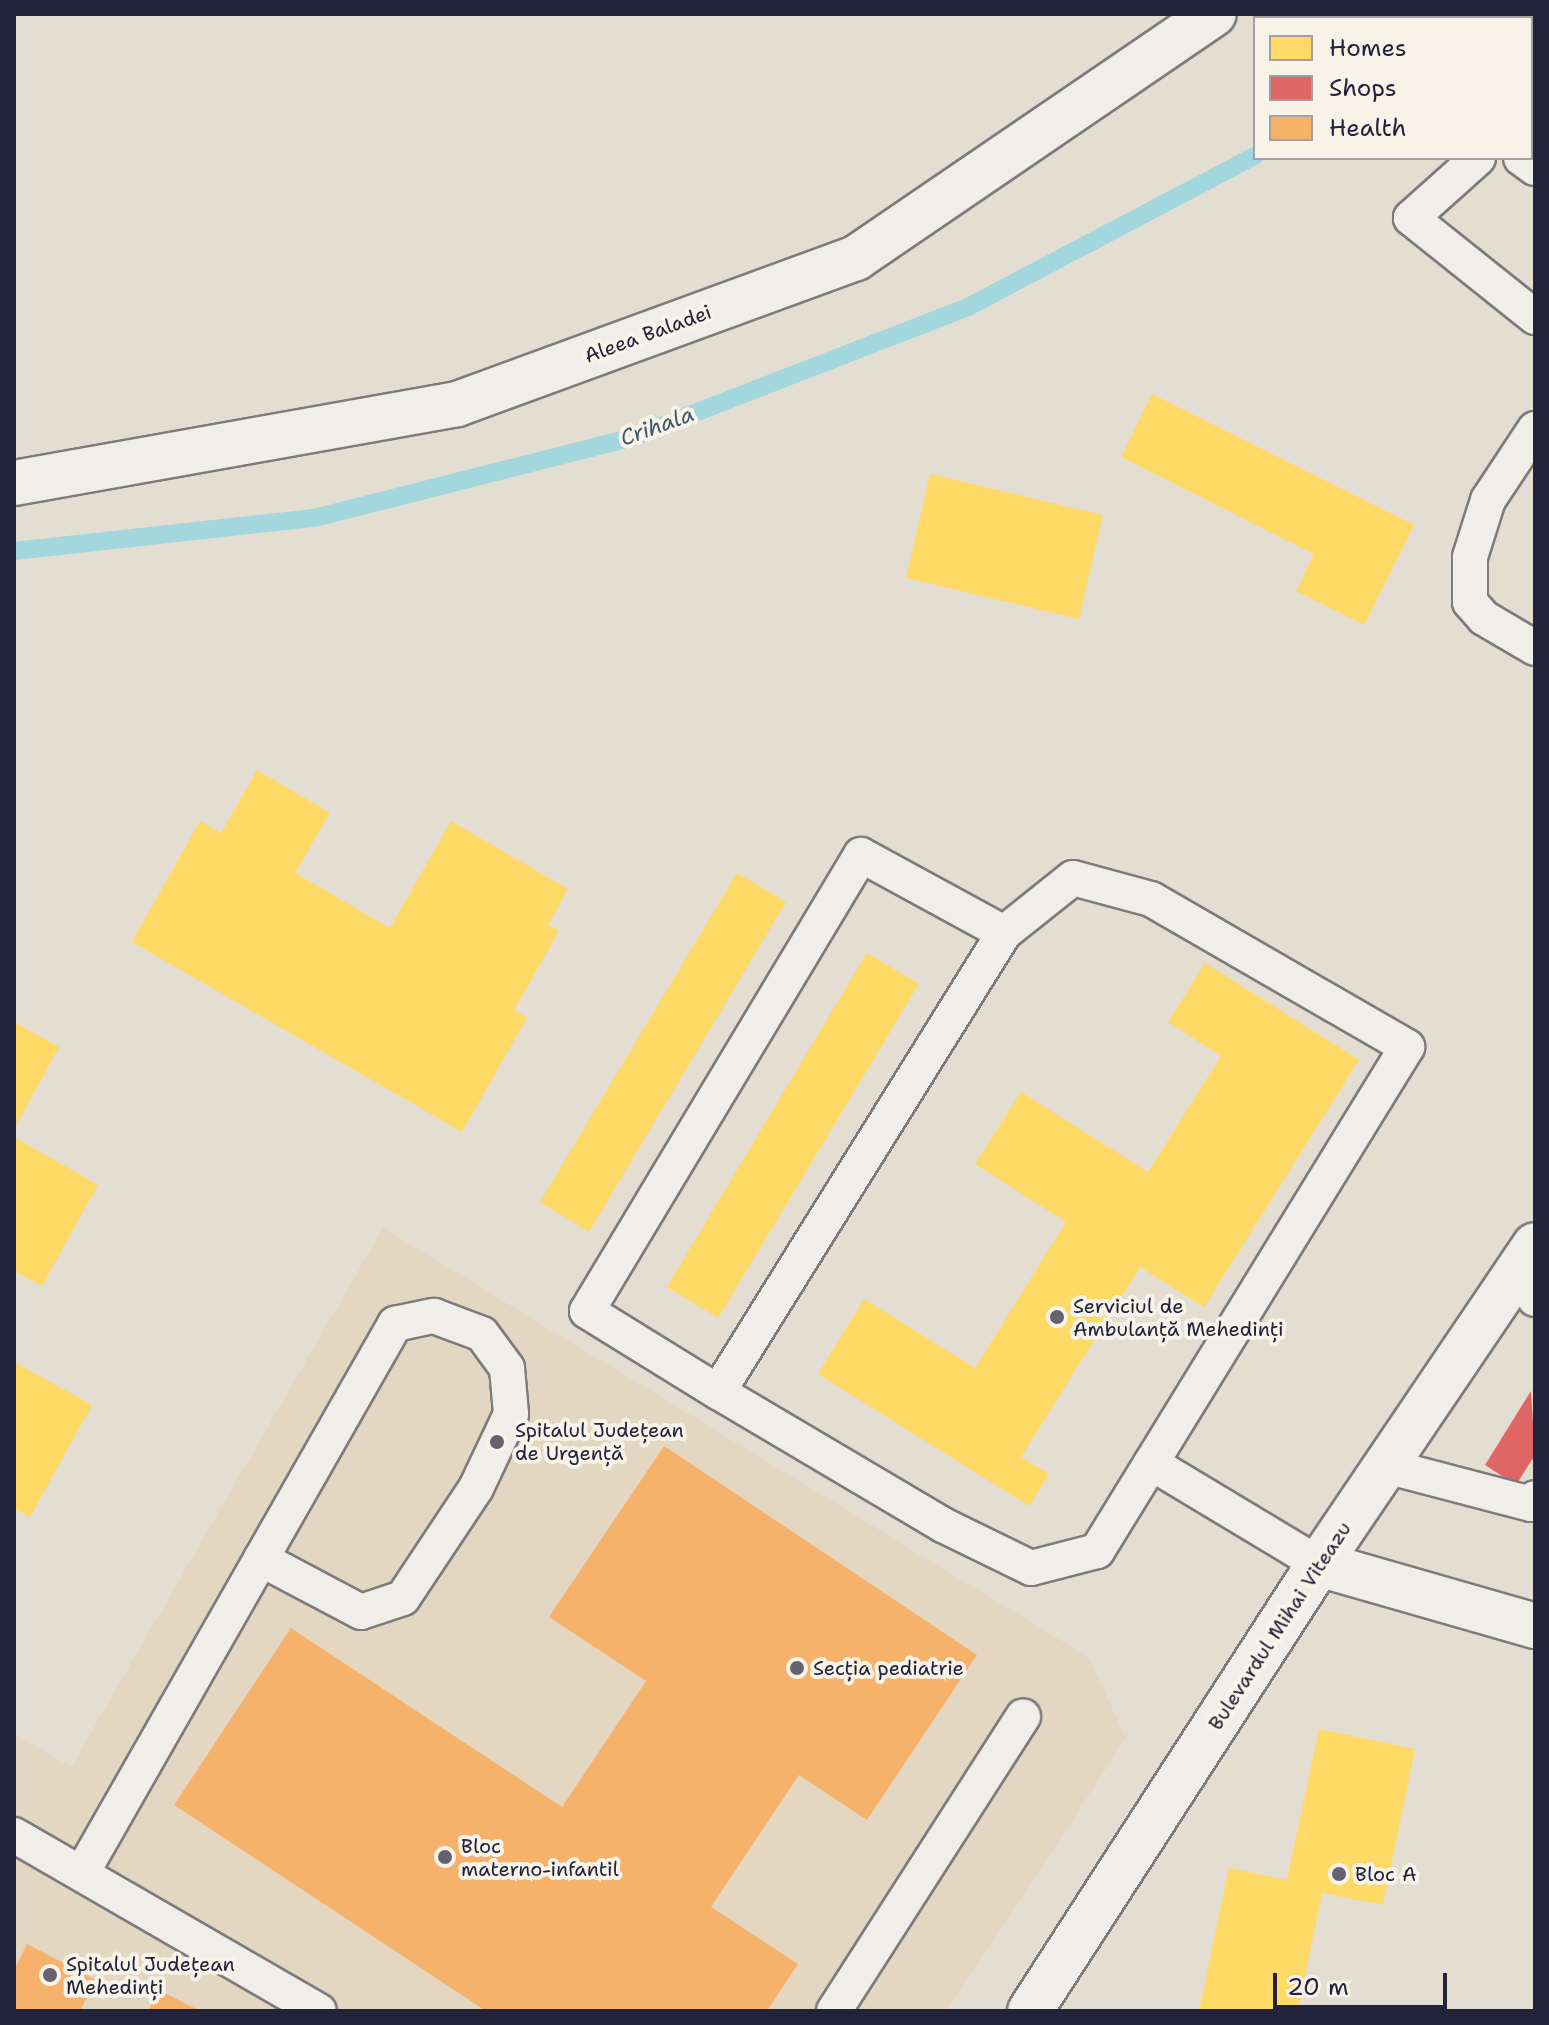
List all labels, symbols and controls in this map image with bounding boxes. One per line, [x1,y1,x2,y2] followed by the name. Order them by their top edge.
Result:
[1253,16,1533,160] legend
[1329,32,1407,64] text: Homes
[1329,72,1397,104] text: Shops
[1329,112,1407,144] text: Health
[581,300,715,368] street label: Aleea Baladei
[617,401,697,451] water label: Crihala
[1073,1294,1284,1341] place label: Serviciul de Ambulanță Mehedinți
[1048,1308,1066,1326] marker: Serviciul de Ambulanță Mehedinți
[515,1418,684,1465] place label: Spitalul Județean de Urgență
[486,1431,508,1453] marker: Spitalul Județean de Urgență
[1204,1517,1356,1735] street label: Bulevardul Mihai Viteazu
[813,1656,964,1680] place label: Secția pediatrie
[788,1659,806,1677] marker: Secția pediatrie
[461,1834,619,1881] place label: Bloc materno-infantil
[436,1848,454,1866] marker: Bloc materno-infantil
[1355,1862,1416,1886] place label: Bloc A
[1330,1865,1348,1883] marker: Bloc A
[66,1952,235,1999] place label: Spitalul Județean Mehedinți
[1277,1957,1451,2007] scale bar
[41,1966,59,1984] marker: Spitalul Județean Mehedinți
[1287,1971,1349,2003] text: 20 m

